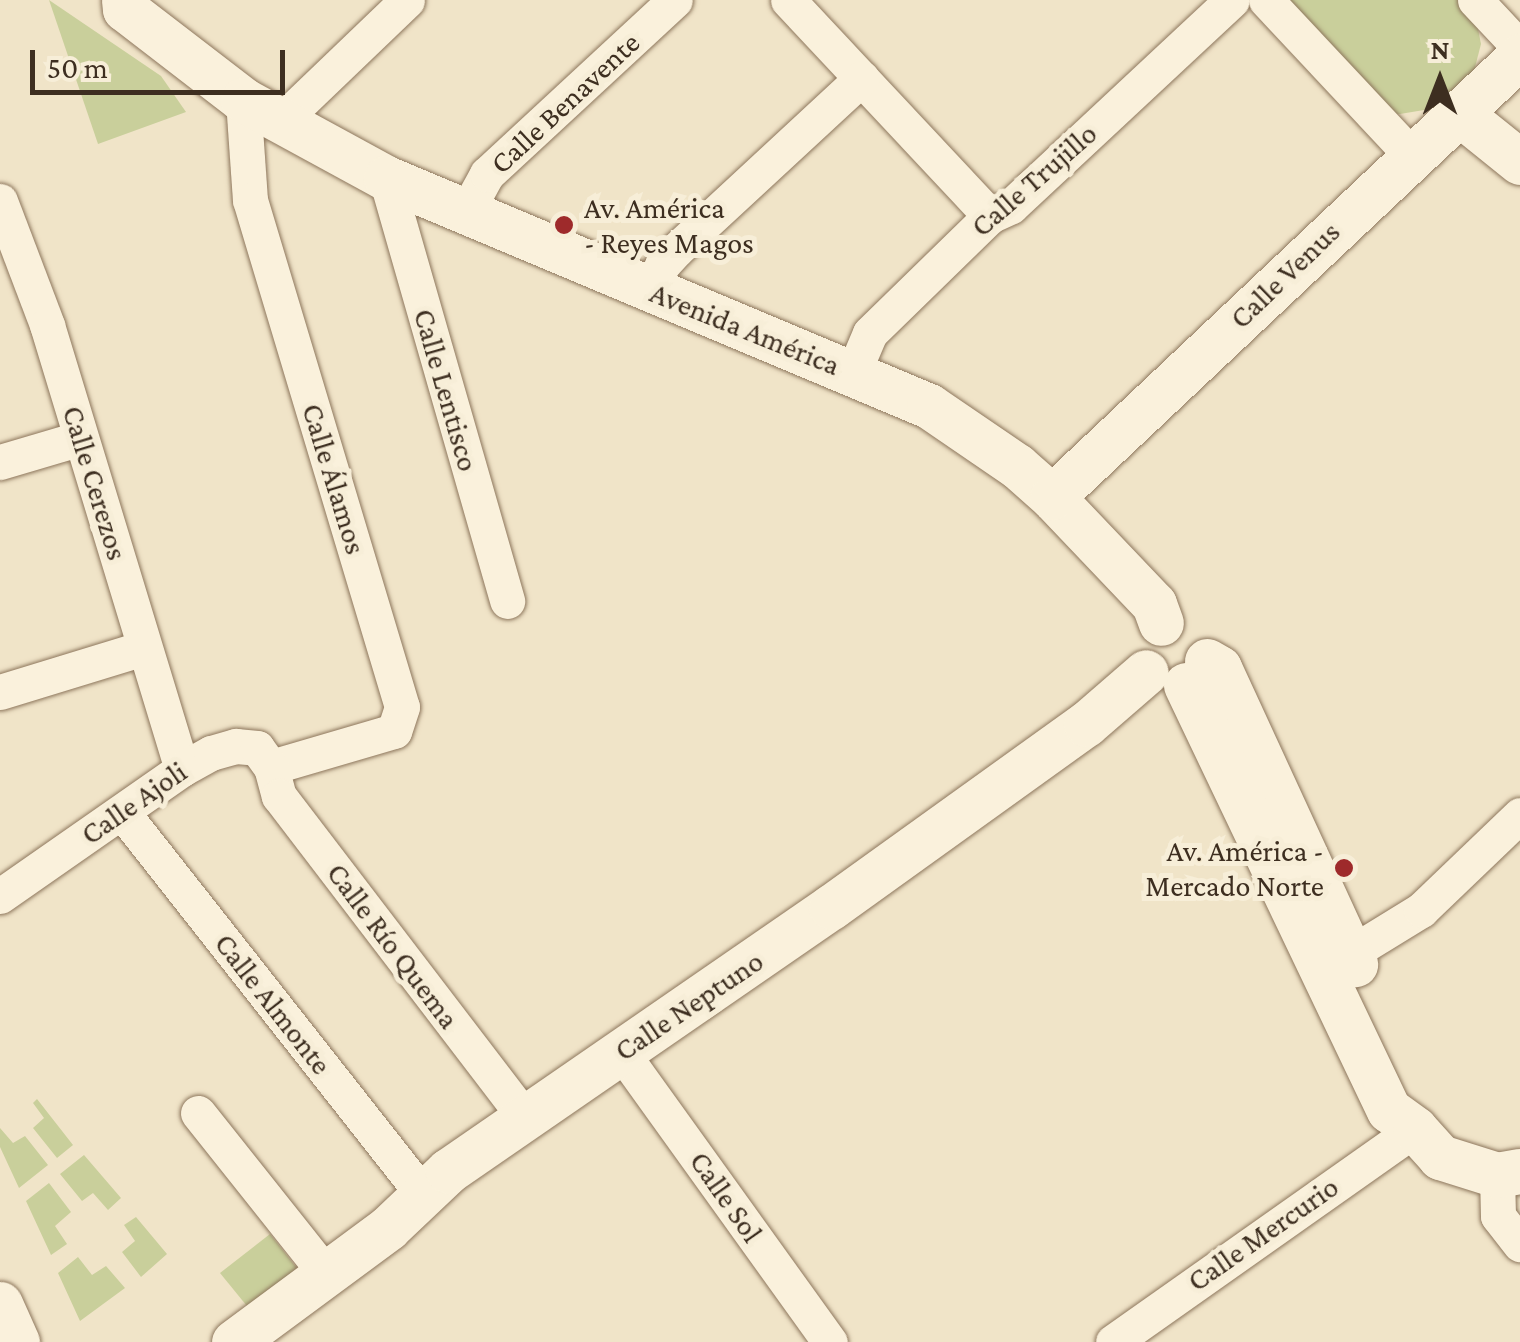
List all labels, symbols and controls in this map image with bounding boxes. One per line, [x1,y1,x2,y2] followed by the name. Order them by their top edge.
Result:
[483,25,647,181] street label: Calle Benavente
[35,30,290,92] scale bar
[1390,30,1490,130] north arrow
[1430,34,1450,65] text: N
[47,51,108,84] text: 50 m
[964,116,1104,244] street label: Calle Trujillo
[584,190,754,260] place label: Av. América - Reyes Magos
[553,214,575,236] marker: Av. América - Reyes Magos
[1223,214,1347,336] street label: Calle Venus
[645,275,845,383] street label: Avenida América
[406,305,486,475] street label: Calle Lentisco
[294,399,374,559] street label: Calle Álamos
[54,402,136,564] street label: Calle Cerezos
[74,754,194,852] street label: Calle Ajoli
[1145,833,1324,904] place label: Av. América - Mercado Norte
[319,856,467,1036] street label: Calle Río Quema
[1333,857,1355,879] marker: Av. América - Mercado Norte
[207,926,339,1082] street label: Calle Almonte
[608,943,770,1069] street label: Calle Neptuno
[682,1145,770,1249] street label: Calle Sol
[1181,1169,1345,1299] street label: Calle Mercurio

